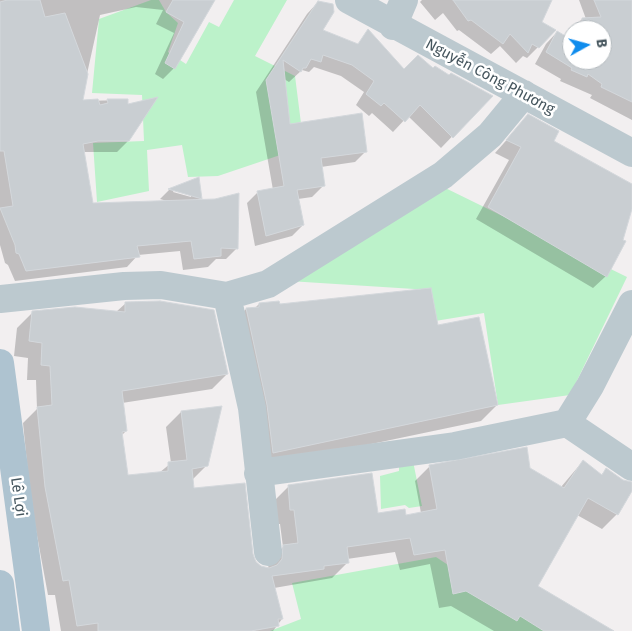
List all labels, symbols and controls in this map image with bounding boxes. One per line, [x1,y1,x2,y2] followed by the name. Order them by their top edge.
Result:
[562,20,612,70] north arrow
[422,35,558,119] street label: Nguyễn Công Phương
[592,38,610,49] text: B
[6,476,30,518] street label: Lê Lợi

